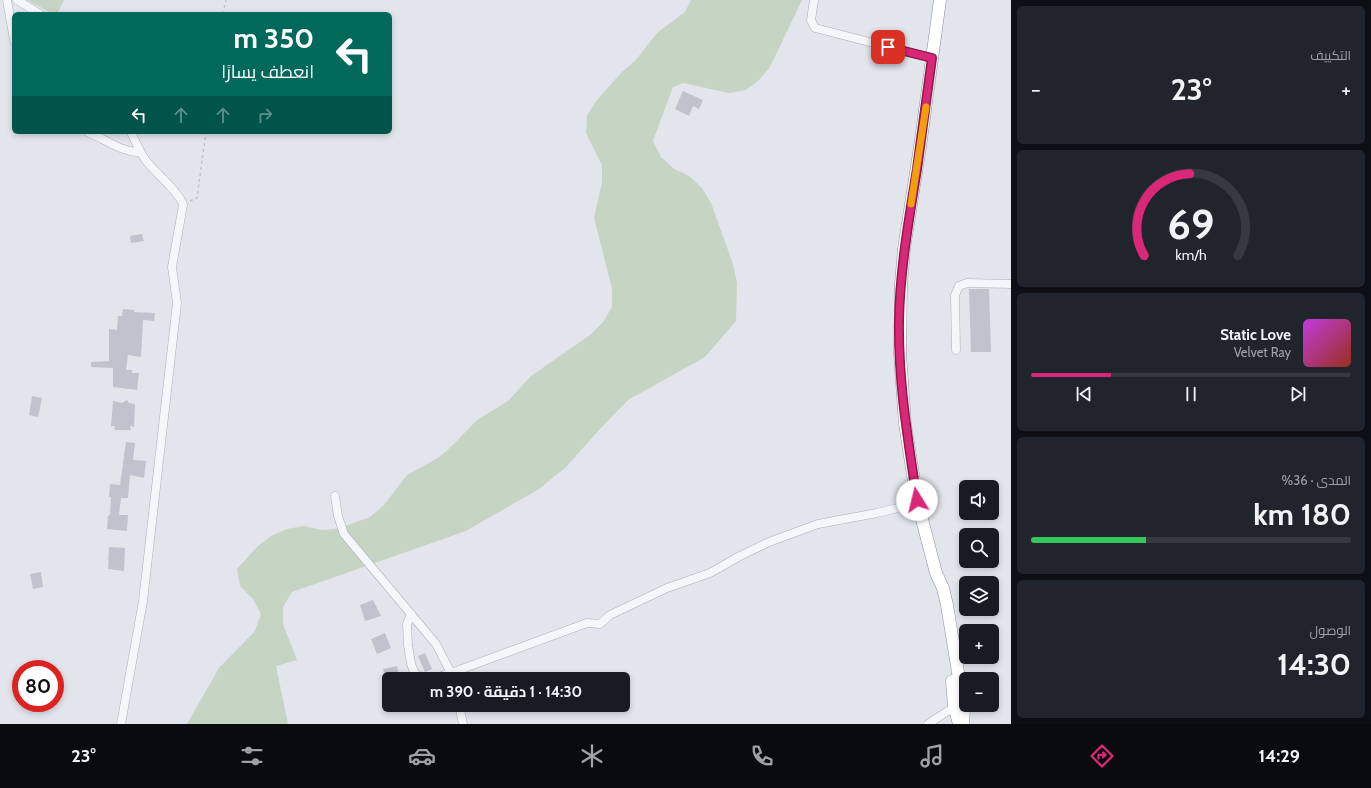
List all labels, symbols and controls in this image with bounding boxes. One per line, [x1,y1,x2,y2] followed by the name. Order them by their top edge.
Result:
[233,21,314,55] text: 350 m
[328,28,380,80] icon: left
[871,30,905,64] pin
[877,36,899,58] icon: arrive
[1310,47,1351,63] text: التكييف
[221,61,314,83] text: انعطف يسارًا
[1171,71,1211,108] text: 23°
[1031,76,1041,103] text: −
[1341,76,1351,103] text: +
[128,104,150,126] icon: left
[170,104,192,126] icon: ahead
[212,104,234,126] icon: ahead
[254,104,276,126] icon: right
[1168,199,1214,249] text: 69
[1175,246,1207,264] text: km/h
[1220,326,1291,344] text: Static Love
[1234,344,1291,360] text: Velvet Ray
[1073,383,1095,405] icon: previous
[1180,383,1202,405] icon: pause
[1287,383,1309,405] icon: next
[1281,472,1351,488] text: المدى · 36%
[896,479,938,521] position arrow
[959,480,999,712] map controls
[959,480,999,520] button: sound
[1253,496,1351,533] text: 180 km
[959,528,999,568] button: search
[959,576,999,616] button: layers
[1310,622,1351,638] text: الوصول
[959,624,999,664] button: +
[1277,646,1351,683] text: 14:30
[12,660,64,712] speed limit sign: 80
[959,672,999,712] button: −
[430,683,582,701] text: 14:30 · 1 دقيقة · 390 m
[238,742,266,770] icon: filters
[408,742,436,770] icon: car
[578,742,606,770] icon: climate
[748,742,776,770] icon: phone
[918,742,946,770] icon: music
[1088,742,1116,770] icon: directions
[71,745,96,767] text: 23°
[1258,745,1300,767] text: 14:29

